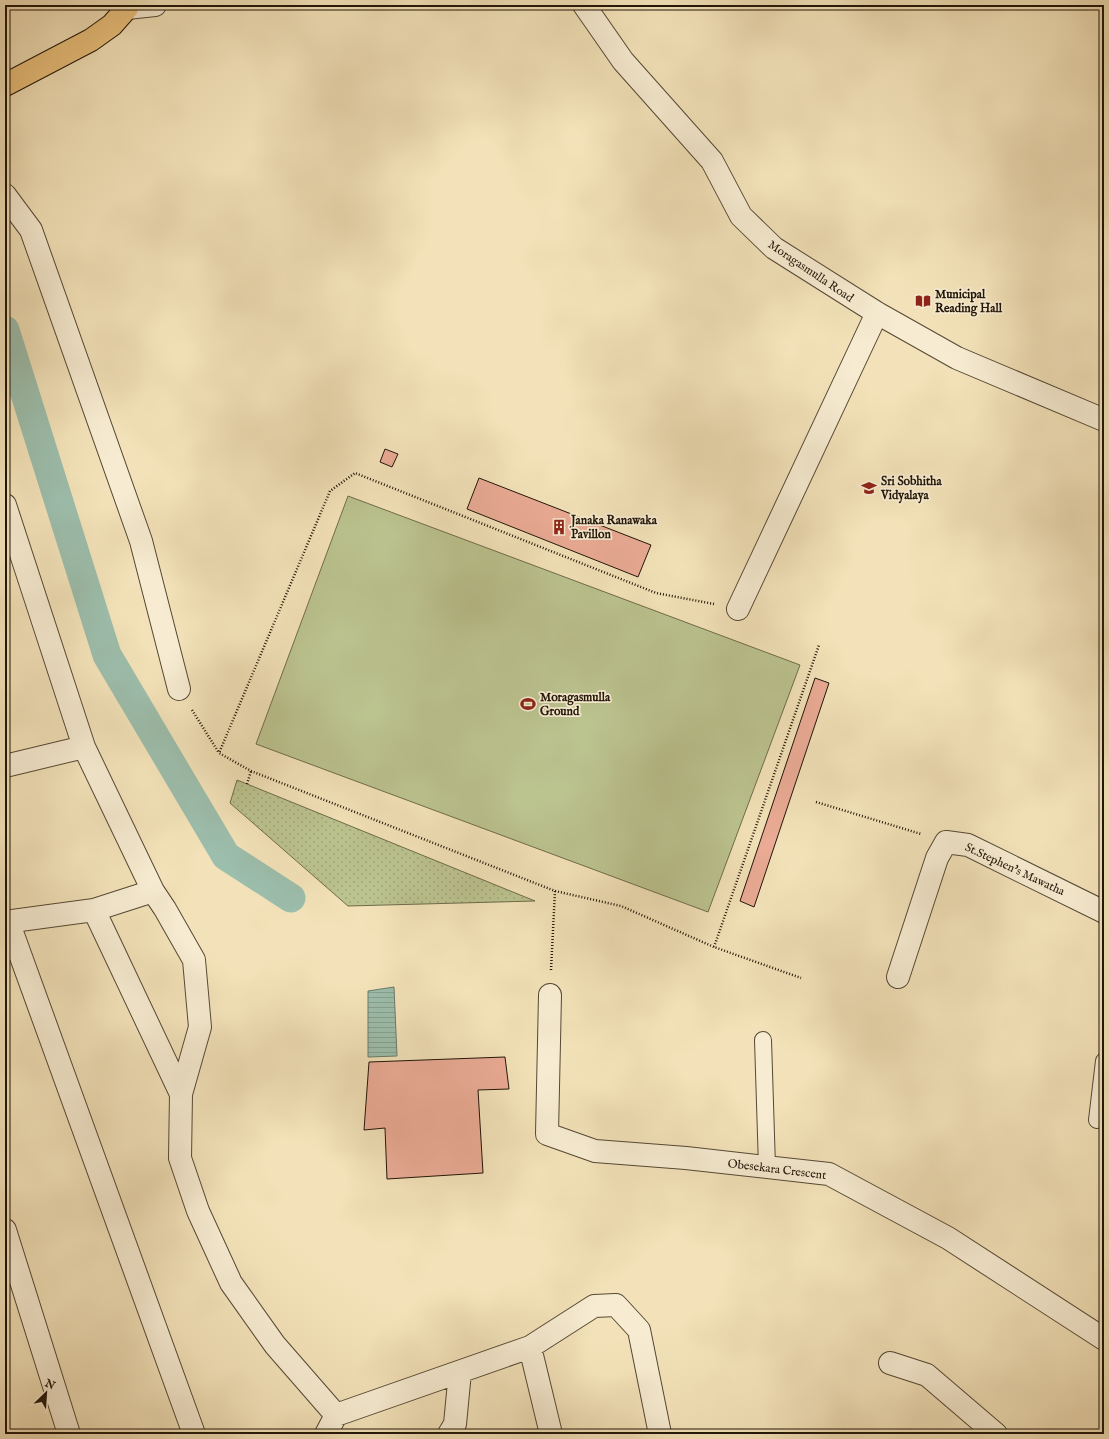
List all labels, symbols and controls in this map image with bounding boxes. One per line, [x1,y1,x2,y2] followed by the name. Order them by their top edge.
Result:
[765,237,857,306] street label: Moragasmulla Road
[935,287,1003,317] place label: Municipal Reading Hall
[914,292,932,310] library icon: Municipal Reading Hall
[880,474,942,504] place label: Sri Sobhitha Vidyalaya
[860,479,878,497] school or university icon: Sri Sobhitha Vidyalaya
[569,513,658,542] place label: Janaka Ranawaka Pavillon
[550,518,568,536] building icon: Janaka Ranawaka Pavillon
[540,690,611,719] place label: Moragasmulla Ground
[519,695,537,713] sports icon: Moragasmulla Ground
[962,840,1068,900] street label: St.Stephen's Mawatha
[727,1156,827,1183] street label: Obesekara Crescent
[26,1373,66,1413] north arrow
[42,1376,58,1393] text: N

